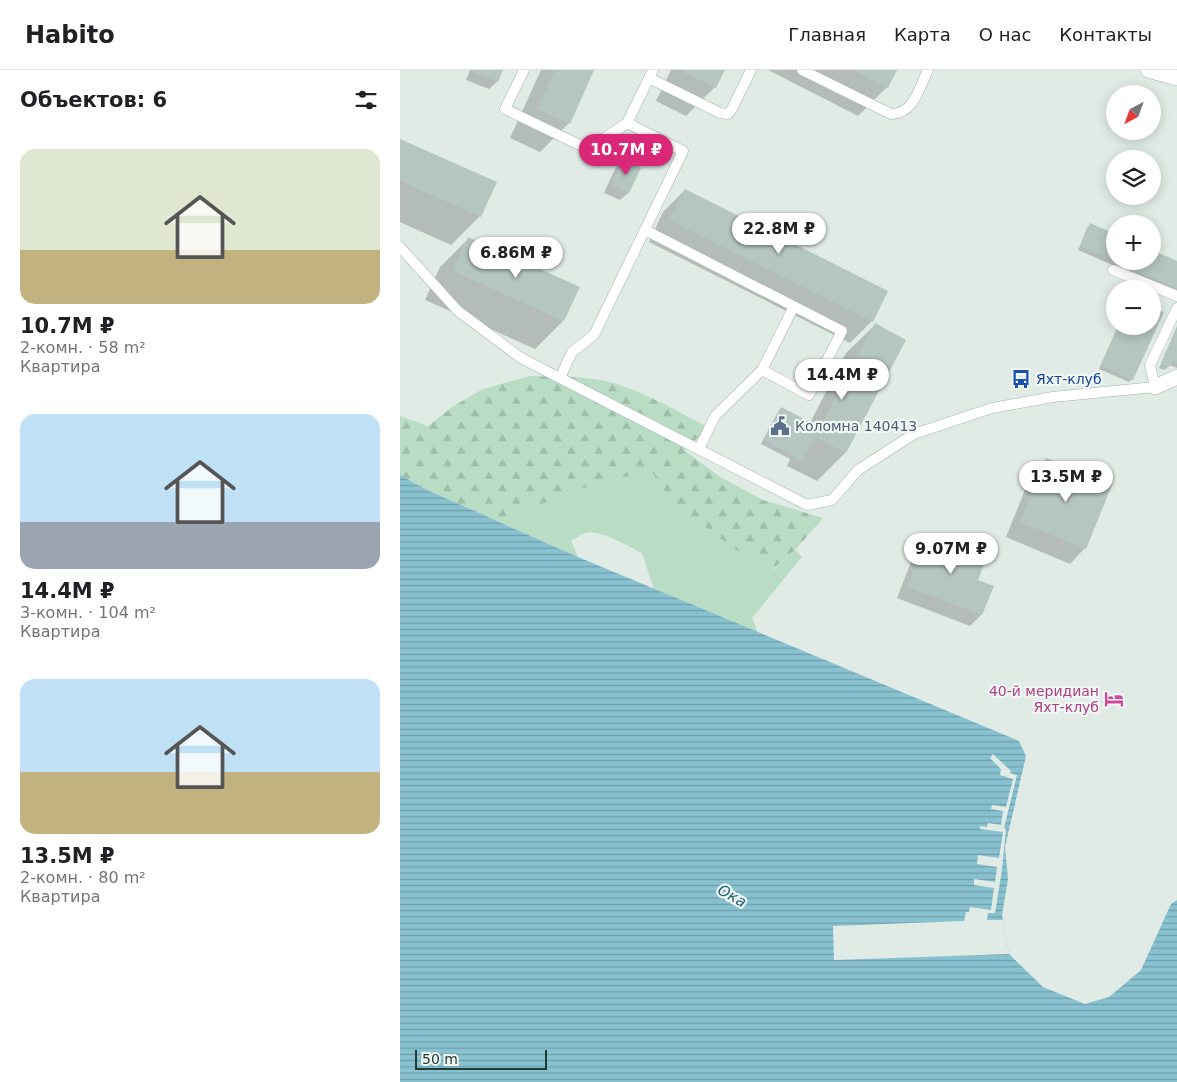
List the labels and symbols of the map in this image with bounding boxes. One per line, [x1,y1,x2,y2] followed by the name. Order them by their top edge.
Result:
[1106,85,1161,140] north arrow
[580,134,672,176] pin: 10.7M ₽
[733,212,825,255] pin: 22.8M ₽
[470,236,562,279] pin: 6.86M ₽
[796,358,888,401] pin: 14.4M ₽
[1010,368,1032,390] bus stop icon: Яхт-клуб
[1036,371,1102,387] place label: Яхт-клуб
[769,415,791,437] public building icon: Коломна 140413
[795,418,917,434] place label: Коломна 140413
[1020,460,1112,503] pin: 13.5M ₽
[905,532,997,575] pin: 9.07M ₽
[989,683,1099,715] place label: 40-й меридиан Яхт-клуб
[1103,688,1125,710] hotel icon: 40-й меридиан Яхт-клуб
[714,881,750,911] water label: Ока
[415,1047,548,1070] scale bar

